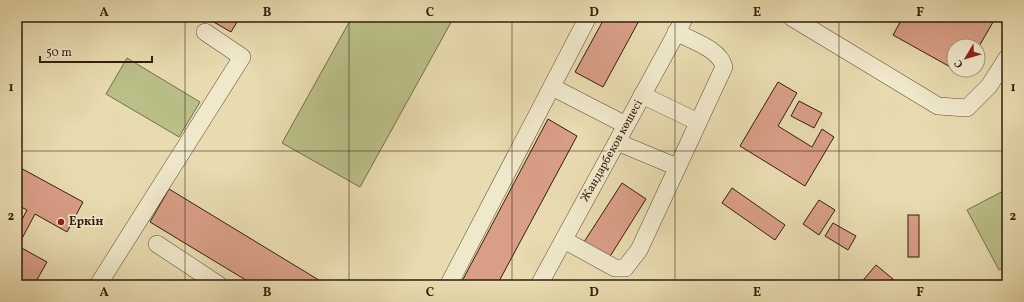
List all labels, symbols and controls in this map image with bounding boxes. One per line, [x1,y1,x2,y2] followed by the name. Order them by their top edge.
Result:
[99,4,109,22] text: A
[263,4,272,22] text: B
[426,4,434,22] text: C
[589,4,599,22] text: D
[753,4,761,22] text: E
[916,4,924,22] text: F
[40,38,152,64] scale bar
[946,38,986,78] north arrow
[46,45,72,61] text: 50 m
[951,56,967,71] text: С
[8,79,14,97] text: 1
[1010,79,1016,97] text: 1
[577,97,647,205] street label: Жандарбеков көшесі
[8,208,15,226] text: 2
[1010,208,1017,226] text: 2
[69,214,103,230] place label: Еркін
[56,217,66,227] marker: Еркін
[99,284,109,302] text: A
[263,284,272,302] text: B
[426,284,434,302] text: C
[589,284,599,302] text: D
[753,284,761,302] text: E
[916,284,924,302] text: F

